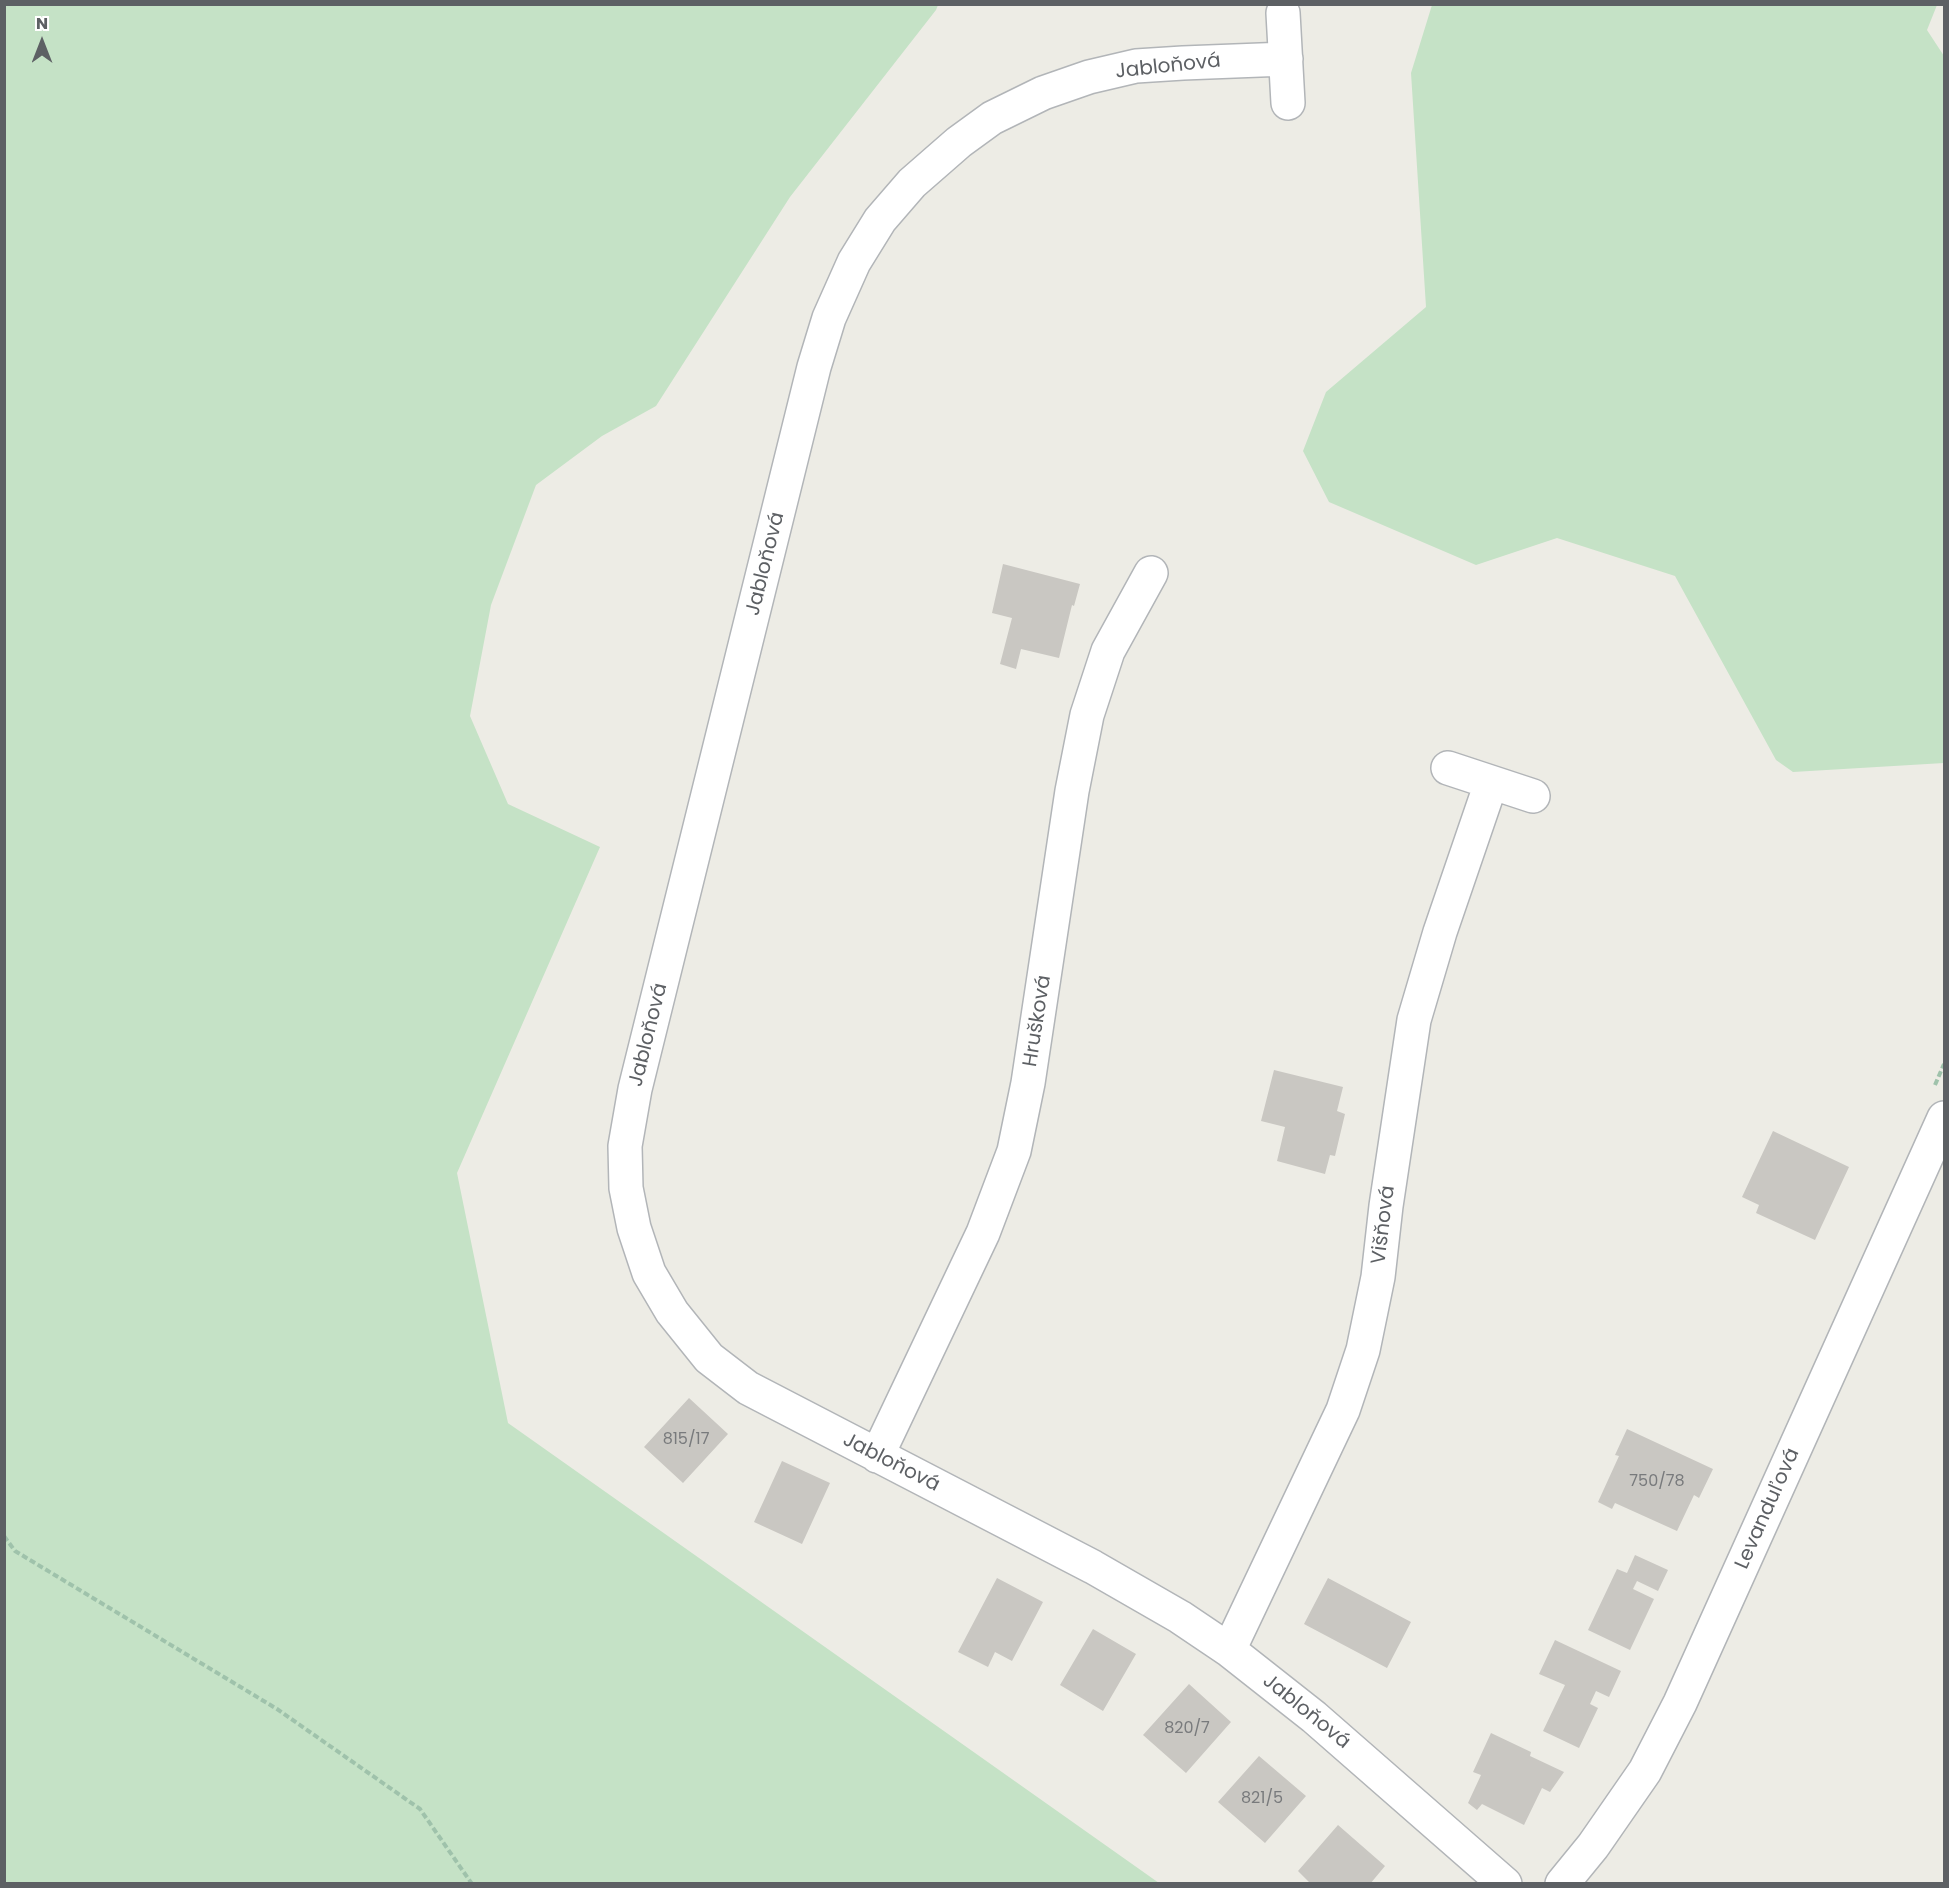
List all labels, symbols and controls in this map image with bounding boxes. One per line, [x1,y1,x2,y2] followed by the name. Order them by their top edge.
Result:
[12,12,72,72] north arrow
[36,12,48,35] text: N
[1114,50,1222,84] street label: Jabloňová
[742,510,790,618] street label: Jabloňová
[1019,974,1057,1068] street label: Hrušková
[625,981,673,1089] street label: Jabloňová
[1367,1184,1401,1266] street label: Višňová
[838,1428,944,1498] street label: Jabloňová
[663,1430,709,1450] house number: 815/17
[1731,1445,1805,1573] street label: Levanduľová
[1629,1472,1685,1492] house number: 750/78
[1257,1669,1355,1755] street label: Jabloňová
[1164,1719,1210,1739] house number: 820/7
[1241,1789,1283,1809] house number: 821/5

